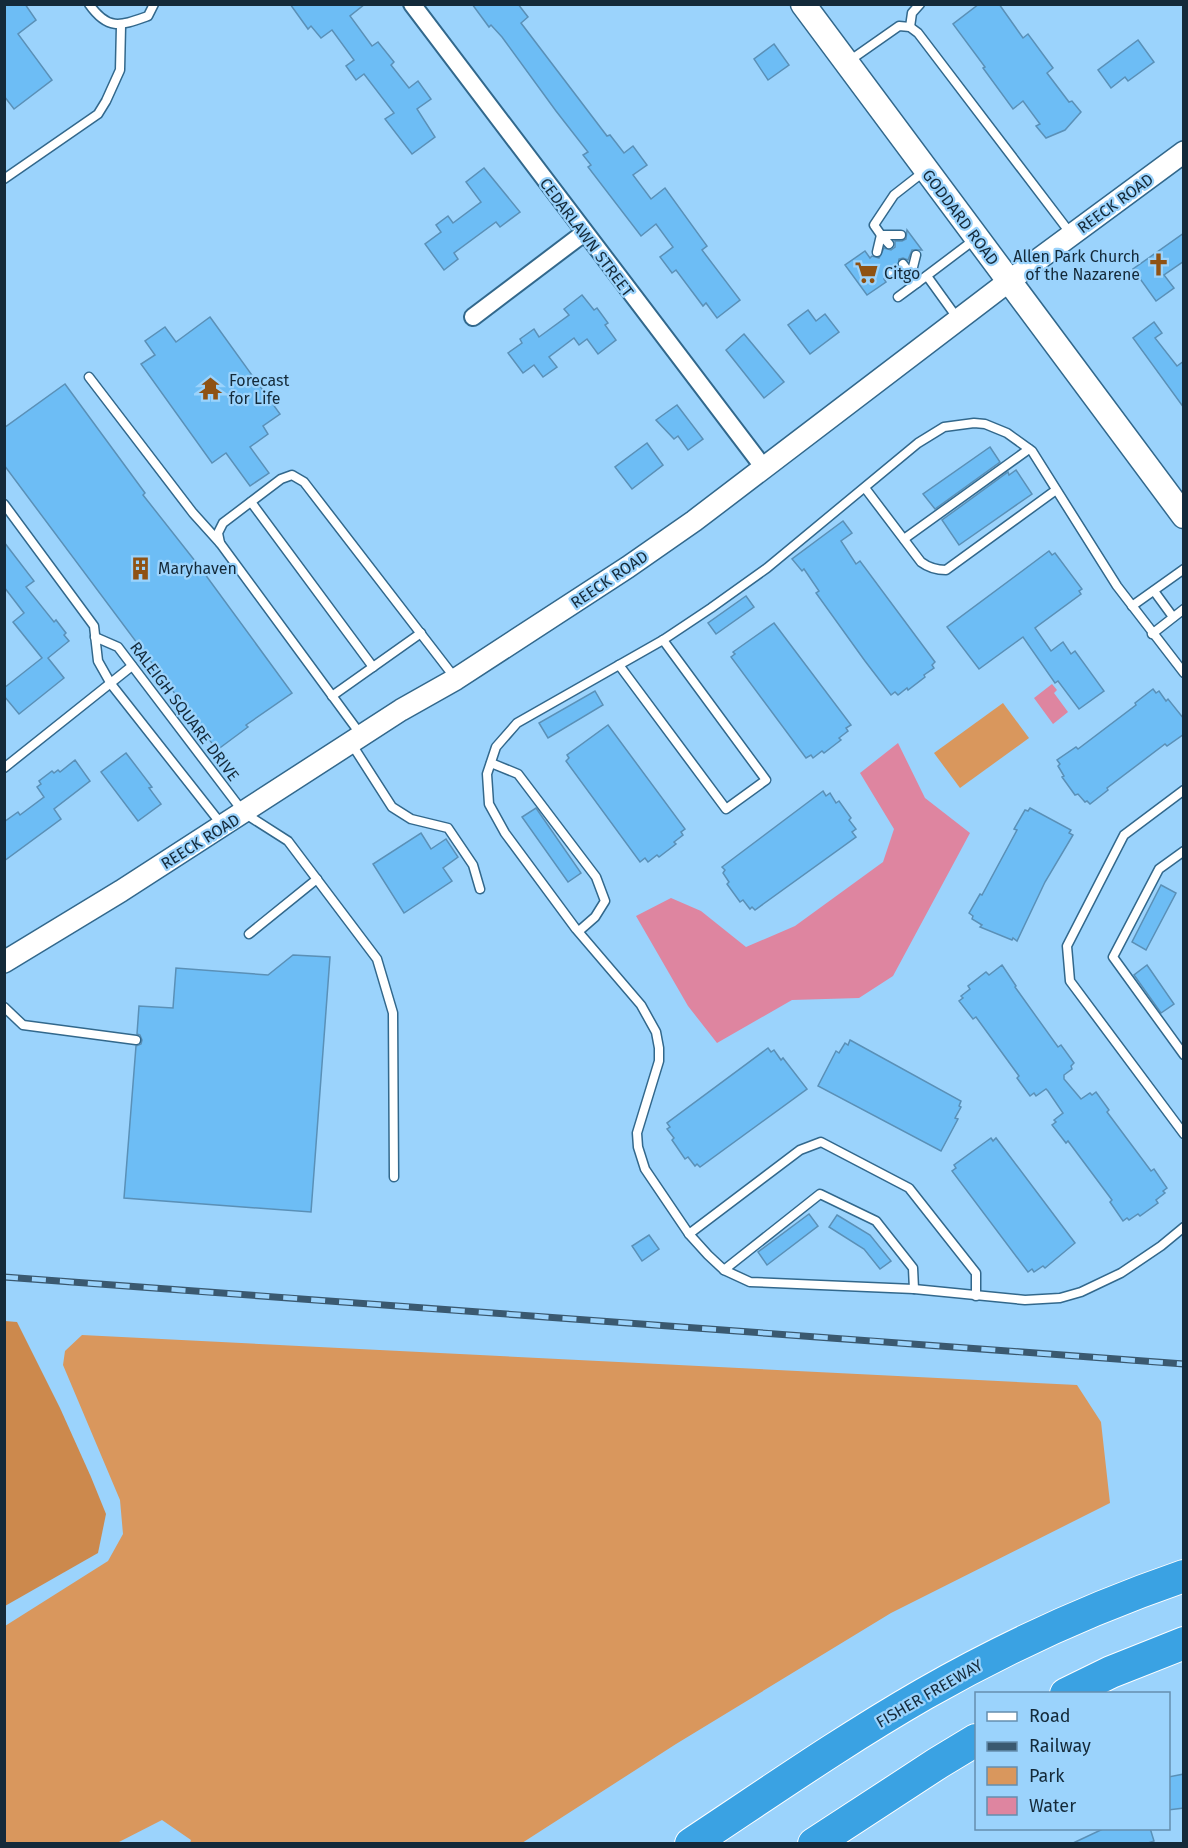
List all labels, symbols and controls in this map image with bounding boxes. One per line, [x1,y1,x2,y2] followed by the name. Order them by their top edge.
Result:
[918,166,1003,269] street label: GODDARD ROAD
[1074,170,1157,237] street label: REECK ROAD
[536,174,638,301] street label: CEDARLAWN STREET
[1013,247,1140,284] place label: Allen Park Church of the Nazarene
[1145,252,1171,278] church icon: Allen Park Church of the Nazarene
[853,260,879,286] supermarket icon: Citgo
[884,264,920,283] place label: Citgo
[229,371,290,408] place label: Forecast for Life
[198,376,224,402] temple icon: Forecast for Life
[567,547,652,612] street label: REECK ROAD
[127,555,153,581] building icon: Maryhaven
[158,559,237,578] place label: Maryhaven
[126,638,243,785] street label: RALEIGH SQUARE DRIVE
[157,810,243,873] street label: REECK ROAD
[873,1655,986,1732] street label: FISHER FREEWAY
[975,1692,1170,1830] legend
[1029,1705,1071,1727] text: Road
[1029,1735,1091,1757] text: Railway
[1029,1765,1065,1787] text: Park
[1029,1795,1076,1817] text: Water

